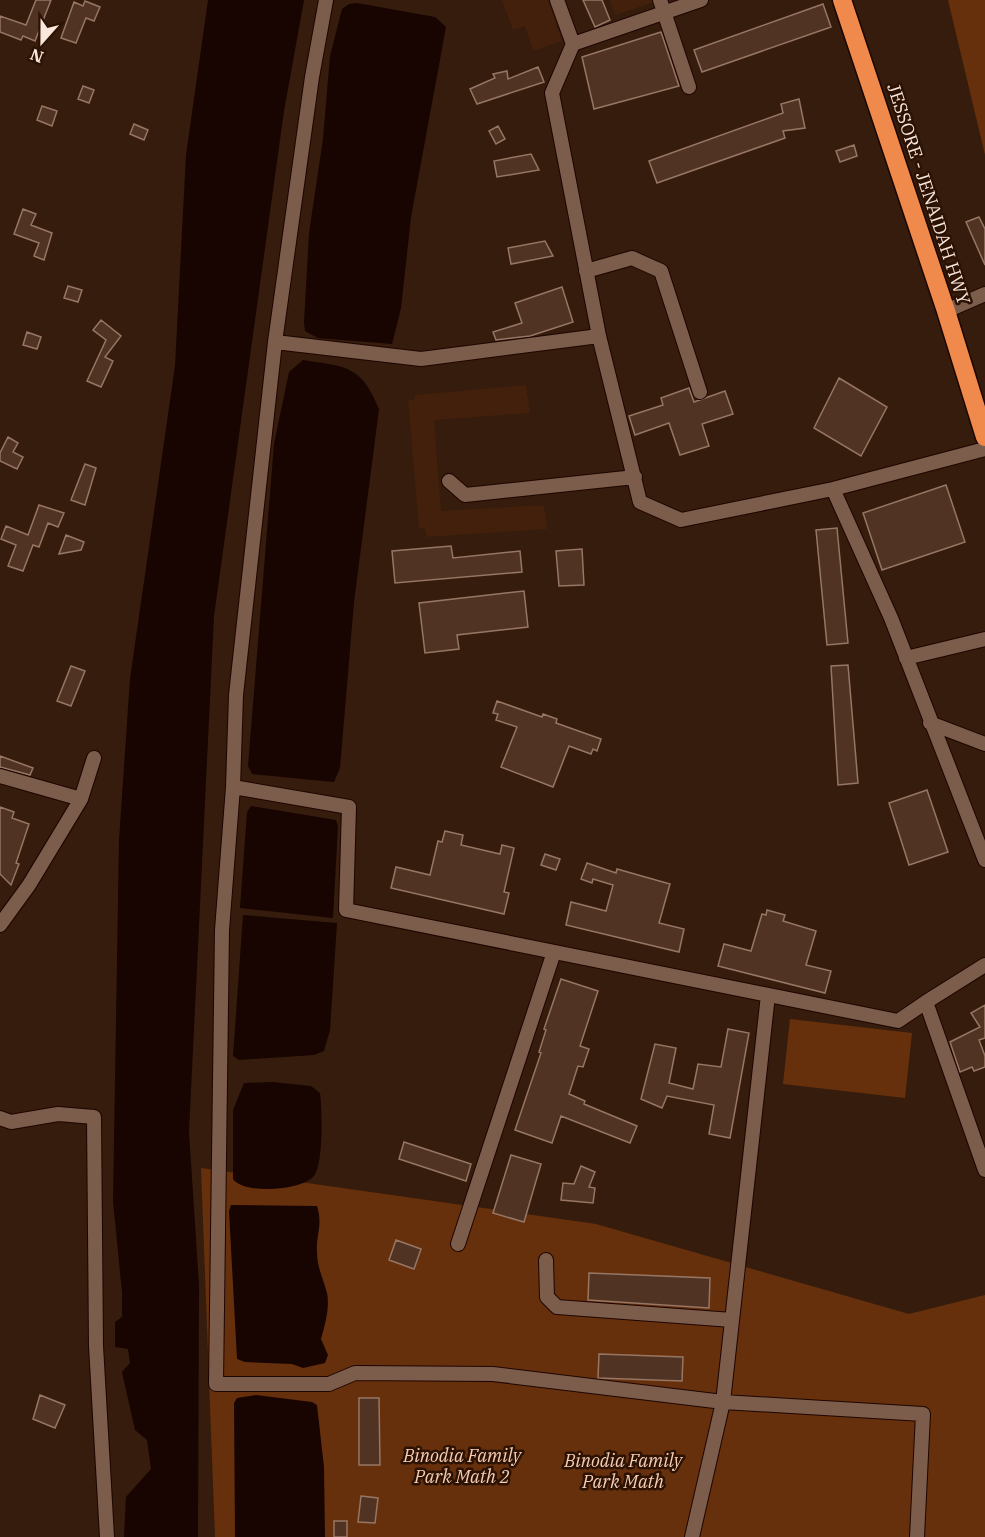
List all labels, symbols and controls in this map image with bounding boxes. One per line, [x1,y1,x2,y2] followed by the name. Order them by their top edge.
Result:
[12,12,72,72] north arrow
[27,44,46,68] text: N
[882,81,976,308] street label: JESSORE - JENAIDAH HWY
[402,1444,523,1488] park label: Binodia Family Park Math 2
[563,1449,684,1493] park label: Binodia Family Park Math

